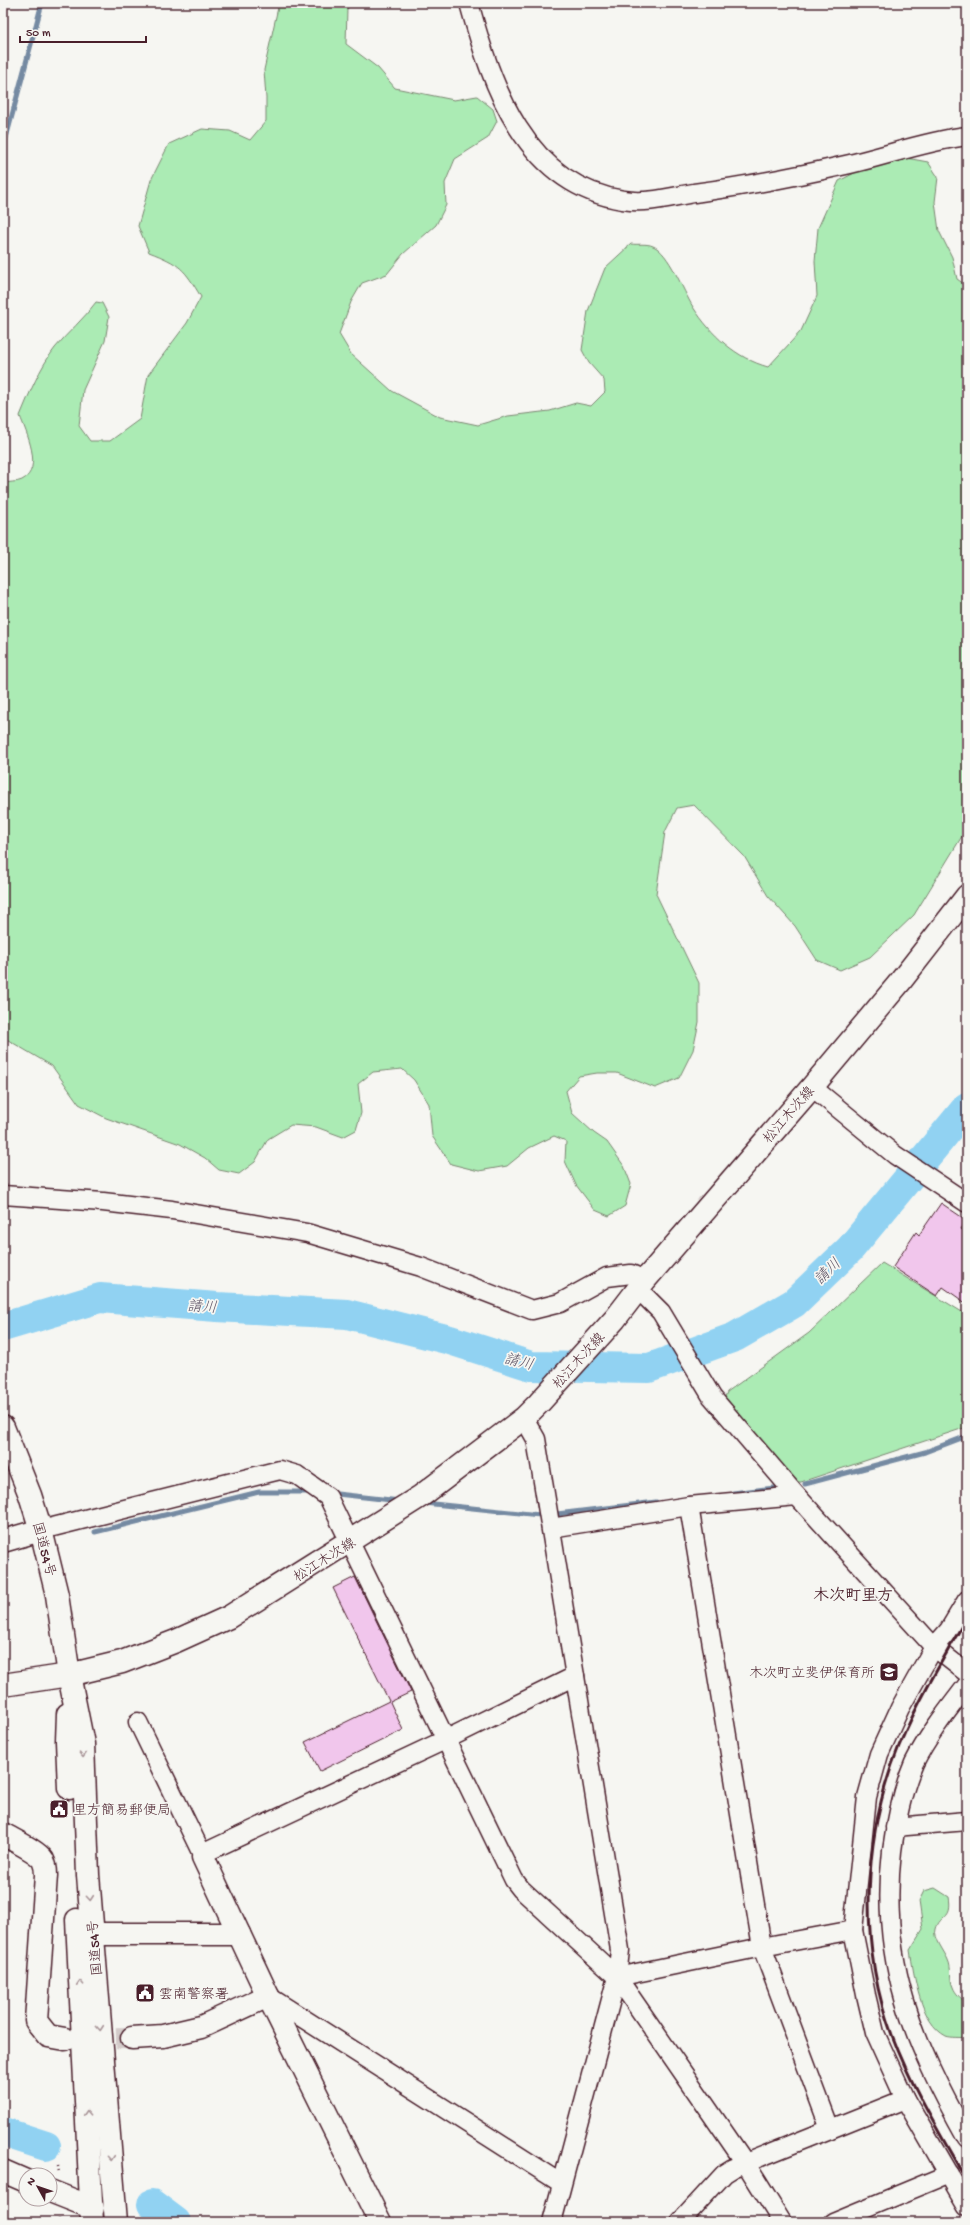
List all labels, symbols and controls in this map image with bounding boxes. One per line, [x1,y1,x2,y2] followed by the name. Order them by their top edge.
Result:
[20,18,146,44] scale bar
[26,27,51,41] text: 50 m
[761,1084,819,1148] street label: 松江木次線
[811,1255,845,1289] water label: 請川
[186,1297,218,1318] water label: 請川
[550,1330,610,1393] street label: 松江木次線
[502,1350,535,1375] water label: 請川
[27,1520,58,1579] street label: 国道54号
[291,1535,360,1587] street label: 松江木次線
[813,1586,893,1607] district label: 木次町里方
[878,1661,900,1683] school or university icon: 木次町立斐伊保育所
[749,1666,875,1683] place label: 木次町立斐伊保育所
[79,1752,87,1758] one-way arrow
[48,1798,70,1820] public building icon: 里方簡易郵便局
[73,1803,171,1820] place label: 里方簡易郵便局
[85,1895,94,1901] one-way arrow
[86,1919,107,1976] street label: 国道54号
[76,1980,85,1986] one-way arrow
[134,1982,156,2004] public building icon: 雲南警察署
[159,1987,229,2004] place label: 雲南警察署
[96,2025,105,2031] one-way arrow
[83,2110,92,2116] one-way arrow
[106,2154,115,2161] one-way arrow
[18,2167,58,2207] north arrow
[25,2175,39,2188] text: N

